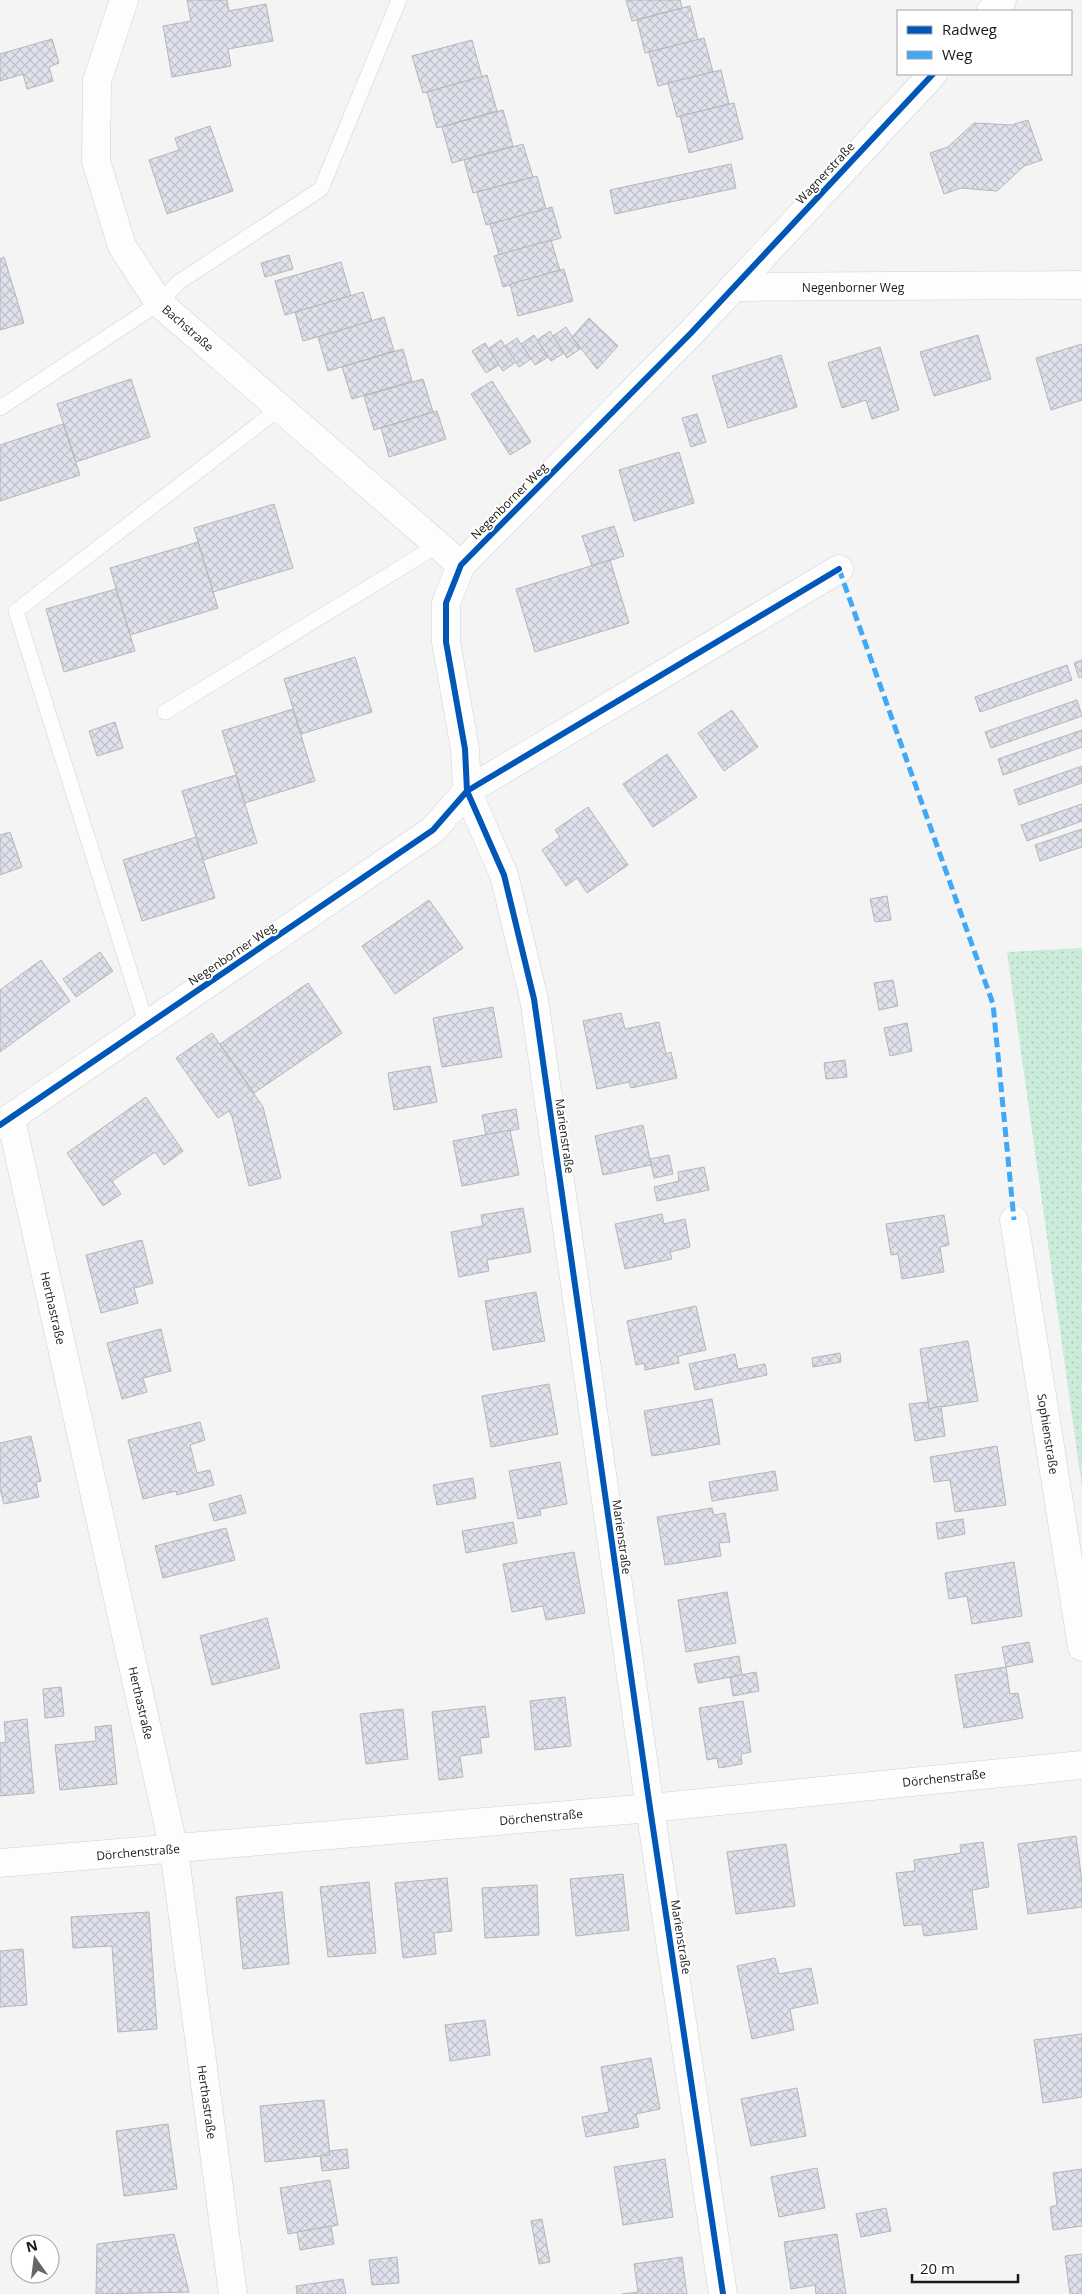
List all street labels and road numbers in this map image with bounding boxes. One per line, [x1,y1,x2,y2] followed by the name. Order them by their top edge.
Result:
[792,138,858,208] street label: Wagnerstraße
[802,279,905,296] street label: Negenborner Weg
[159,301,218,355] street label: Bachstraße
[467,458,552,543] street label: Negenborner Weg
[185,918,280,990] street label: Negenborner Weg
[551,1098,579,1175] street label: Marienstraße
[36,1270,70,1346] street label: Herthastraße
[1033,1392,1063,1476] street label: Sophienstraße
[608,1499,636,1576] street label: Marienstraße
[124,1665,158,1741] street label: Herthastraße
[901,1765,987,1791] street label: Dörchenstraße
[499,1805,584,1829] street label: Dörchenstraße
[96,1840,181,1864] street label: Dörchenstraße
[667,1898,695,1976] street label: Marienstraße
[193,2064,221,2140] street label: Herthastraße

